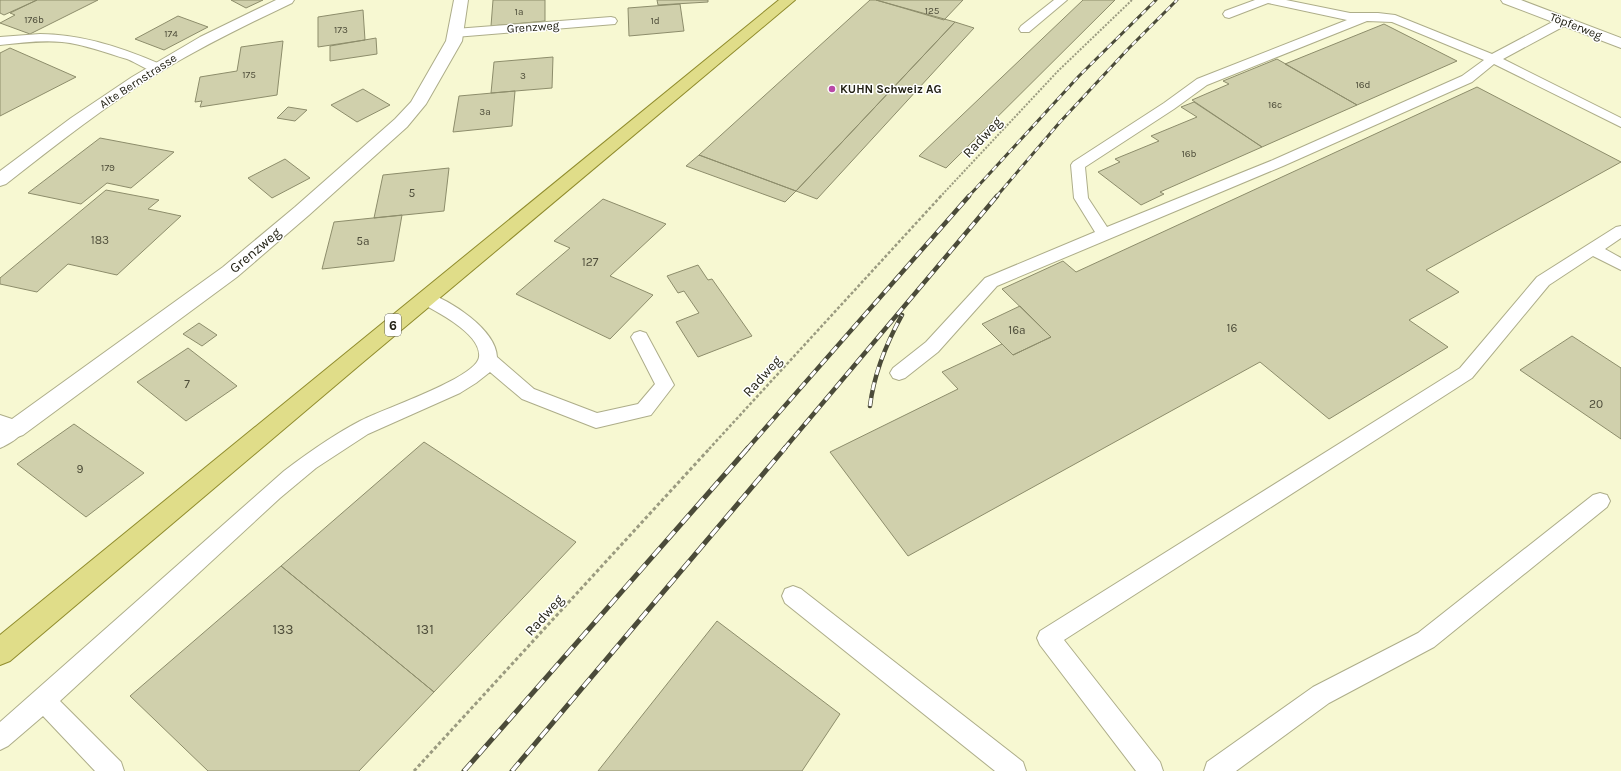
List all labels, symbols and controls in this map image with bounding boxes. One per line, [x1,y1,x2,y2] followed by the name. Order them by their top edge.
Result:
[925,5,940,17] house number: 125
[515,6,523,18] house number: 1a
[1548,10,1604,42] street label: Töpferweg
[24,14,44,26] house number: 176b
[650,15,660,27] house number: 1d
[506,18,560,36] street label: Grenzweg
[334,24,348,36] house number: 173
[164,28,178,40] house number: 174
[97,51,179,111] street label: Alte Bernstrasse
[242,69,256,81] house number: 175
[520,70,526,82] house number: 3
[1356,79,1370,91] house number: 16d
[840,82,942,96] place label: KUHN Schweiz AG
[827,84,837,94] marker: KUHN Schweiz AG
[1268,99,1282,111] house number: 16c
[479,106,491,118] house number: 3a
[959,113,1006,161] street label: Radweg
[1182,148,1197,160] house number: 16b
[101,162,115,174] house number: 179
[409,186,416,200] house number: 5
[226,224,284,277] street label: Grenzweg
[91,233,109,247] house number: 183
[356,234,370,248] house number: 5a
[582,255,599,269] house number: 127
[385,314,401,336] road number: 6
[1227,321,1238,335] house number: 16
[1008,323,1026,337] house number: 16a
[739,352,785,401] street label: Radweg
[184,377,190,391] house number: 7
[1589,397,1603,411] house number: 20
[77,462,84,476] house number: 9
[521,591,567,640] street label: Radweg
[272,621,294,638] house number: 133
[416,621,434,638] house number: 131

